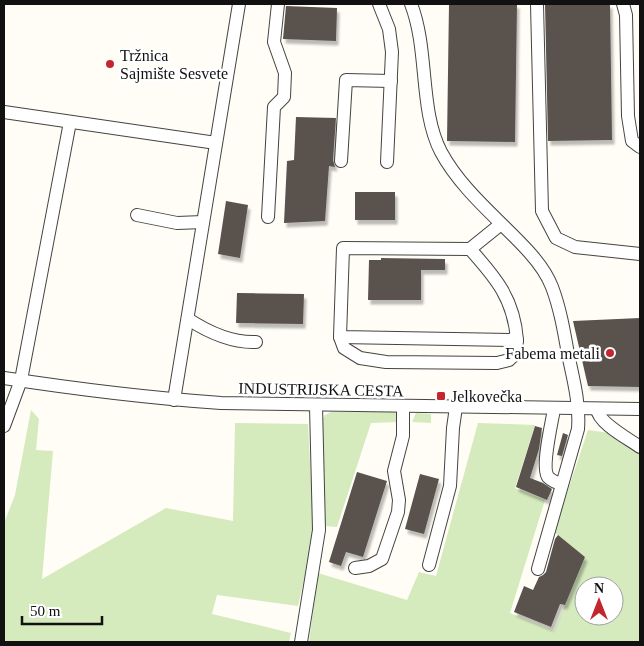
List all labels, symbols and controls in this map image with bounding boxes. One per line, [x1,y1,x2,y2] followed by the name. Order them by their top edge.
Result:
[120,47,228,83] place label: Tržnica Sajmište Sesvete
[104,58,116,70] marker: Tržnica Sajmište Sesvete
[505,345,601,362] place label: Fabema metali
[604,347,616,359] marker: Fabema metali
[238,380,404,399] street label: INDUSTRIJSKA CESTA
[451,388,522,405] place label: Jelkovečka
[435,390,447,402] marker: Jelkovečka
[574,576,624,626] north arrow
[594,581,604,596] text: N
[22,594,102,626] scale bar
[30,603,61,619] text: 50 m

